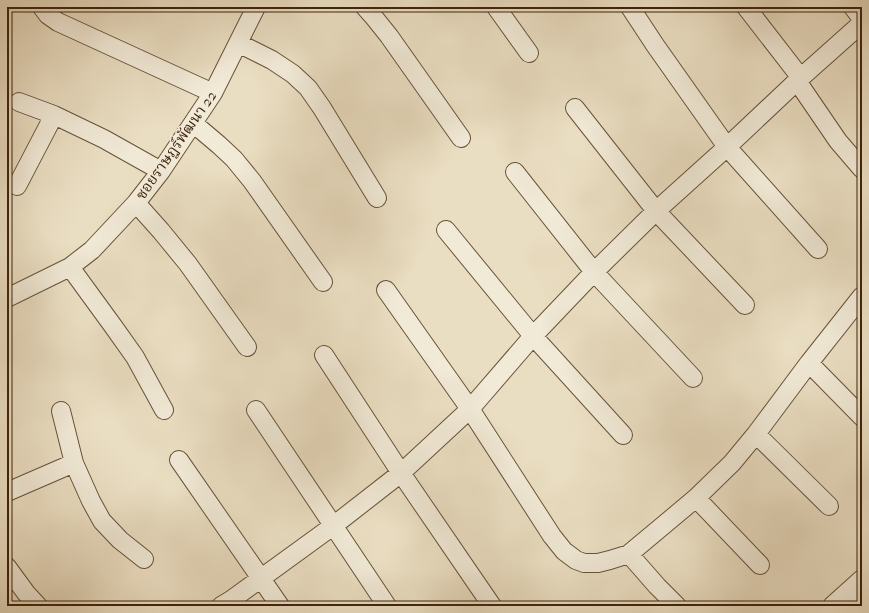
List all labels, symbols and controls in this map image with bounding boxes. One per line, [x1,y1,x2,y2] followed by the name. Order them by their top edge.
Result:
[131,86,221,203] street label: ซอยราษฎร์พัฒนา 22

